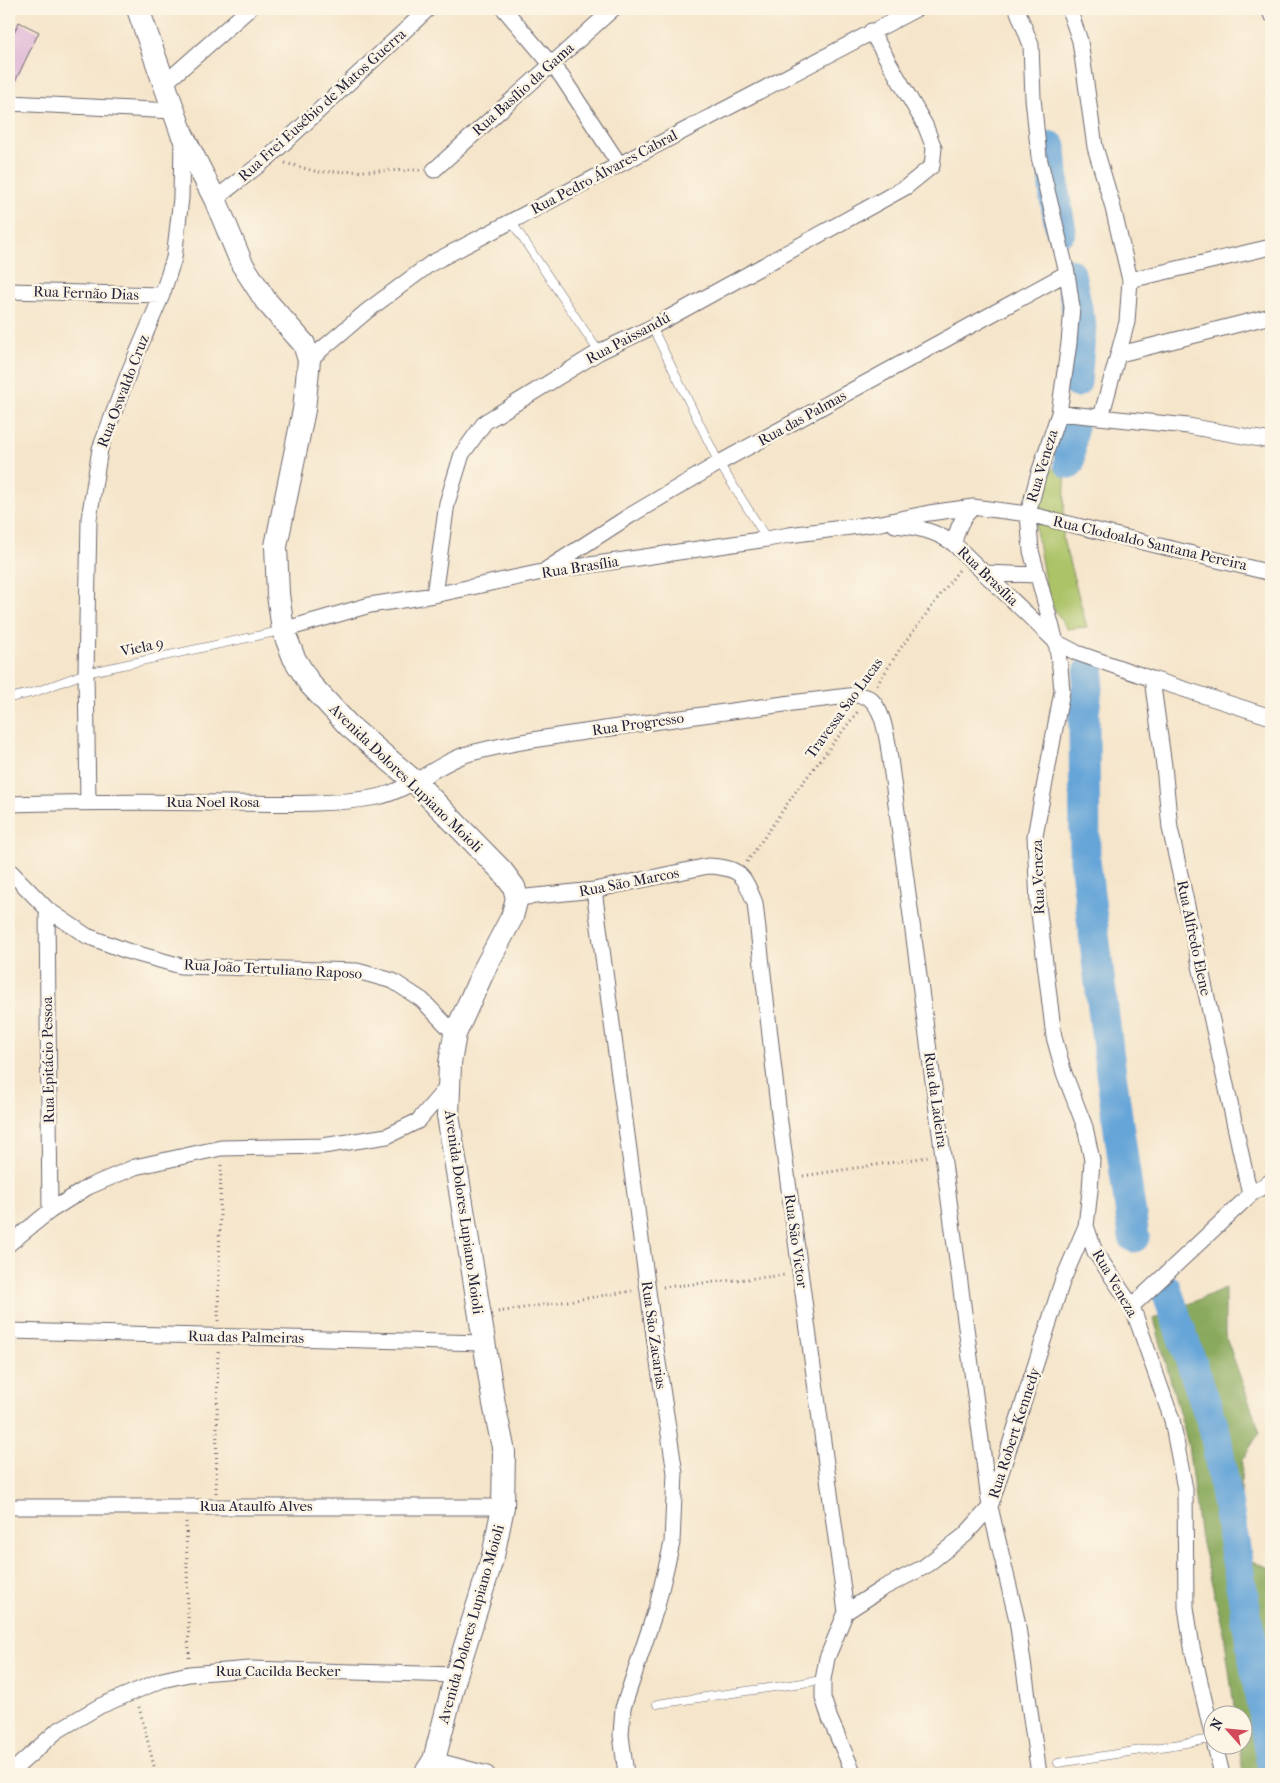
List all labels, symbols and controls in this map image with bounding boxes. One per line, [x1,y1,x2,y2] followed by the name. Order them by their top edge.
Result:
[234,24,410,185] street label: Rua Frei Eusébio de Matos Guerra
[468,38,578,139] street label: Rua Basílio da Gama
[528,126,680,218] street label: Rua Pedro Álvares Cabral
[33,282,140,304] street label: Rua Fernão Dias
[583,308,674,368] street label: Rua Paissandú
[93,332,153,450] street label: Rua Oswaldo Cruz
[755,386,850,450] street label: Rua das Palmas
[1022,426,1062,505] street label: Rua Veneza
[1051,512,1250,574] street label: Rua Clodoaldo Santana Pereira
[954,542,1023,610] street label: Rua Brasília
[540,552,621,582] street label: Rua Brasília
[118,634,165,661] street label: Viela 9
[801,654,887,762] street label: Travessa Sao Lucas
[325,699,487,856] street label: Avenida Dolores Lupiano Moioli
[591,709,686,739] street label: Rua Progresso
[166,793,261,811] street label: Rua Noel Rosa
[1028,838,1048,915] street label: Rua Veneza
[577,863,681,901] street label: Rua São Marcos
[1173,879,1215,998] street label: Rua Alfredo Elene
[183,955,363,983] street label: Rua João Tertuliano Raposo
[38,995,58,1123] street label: Rua Epitácio Pessoa
[920,1051,952,1150] street label: Rua da Ladeira
[441,1108,487,1316] street label: Avenida Dolores Lupiano Moioli
[780,1193,812,1290] street label: Rua São Victor
[1088,1246,1142,1321] street label: Rua Veneza
[638,1280,671,1391] street label: Rua São Zacarias
[188,1327,305,1347] street label: Rua das Palmeiras
[984,1364,1044,1501] street label: Rua Robert Kennedy
[199,1497,313,1515] street label: Rua Ataulfo Alves
[434,1522,508,1727] street label: Avenida Dolores Lupiano Moioli
[216,1662,341,1680] street label: Rua Cacilda Becker
[1202,1706,1252,1756] north arrow
[1207,1715,1227,1733] text: N

